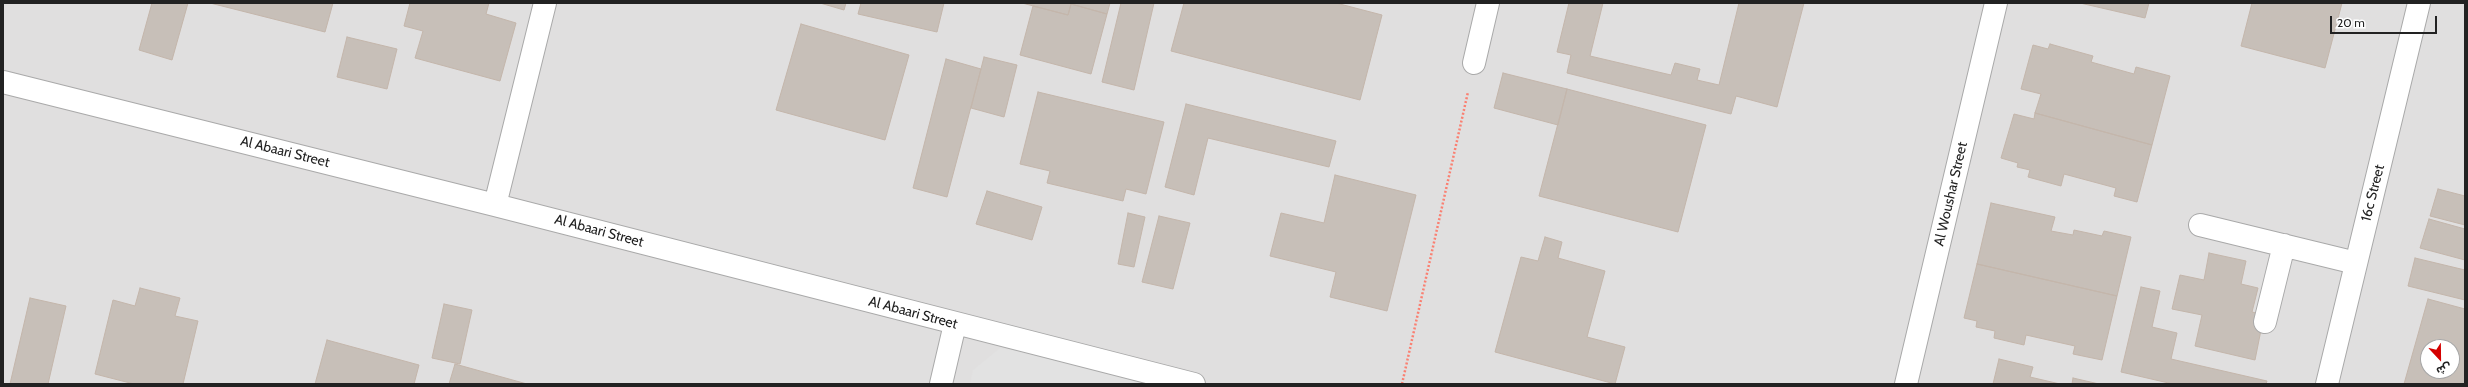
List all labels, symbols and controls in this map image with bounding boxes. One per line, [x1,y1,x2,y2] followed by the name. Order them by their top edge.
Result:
[2332,8,2439,34] scale bar
[2337,15,2365,30] text: 20 m
[239,133,331,171] street label: Al Abaari Street
[1931,140,1971,248] street label: Al Woushar Street
[2358,163,2388,223] street label: 16c Street
[553,211,645,251] street label: Al Abaari Street
[867,293,959,333] street label: Al Abaari Street
[2420,339,2460,379] north arrow
[2435,360,2454,379] text: ش

